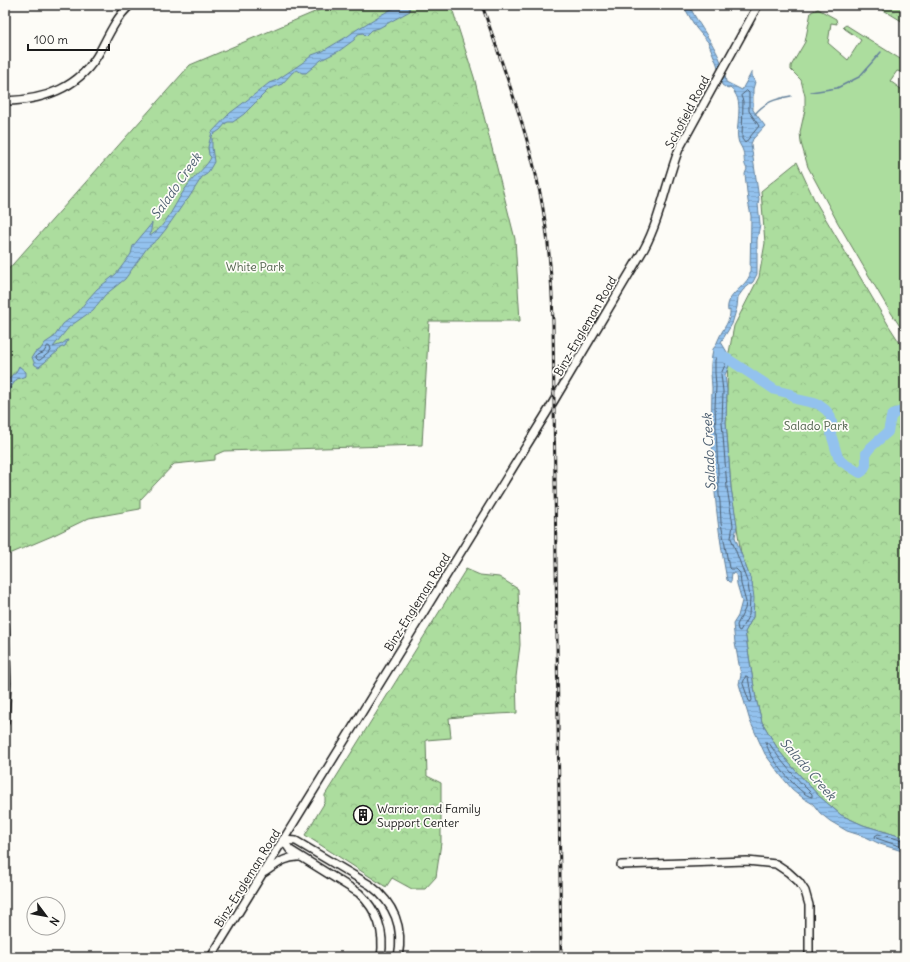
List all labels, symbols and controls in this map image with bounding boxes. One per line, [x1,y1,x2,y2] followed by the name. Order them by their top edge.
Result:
[28,26,109,52] scale bar
[34,32,68,47] text: 100 m
[662,73,712,151] street label: Schofield Road
[147,148,206,222] water label: Salado Creek
[226,259,284,274] park label: White Park
[550,273,620,379] street label: Binz-Engleman Road
[698,412,720,491] water label: Salado Creek
[784,418,848,433] park label: Salado Park
[381,550,453,654] street label: Binz-Engleman Road
[776,734,841,805] water label: Salado Creek
[377,801,481,830] place label: Warrior and Family Support Center
[352,804,374,826] building icon: Warrior and Family Support Center
[211,826,283,930] street label: Binz-Engleman Road
[26,896,66,936] north arrow
[47,914,62,928] text: N

